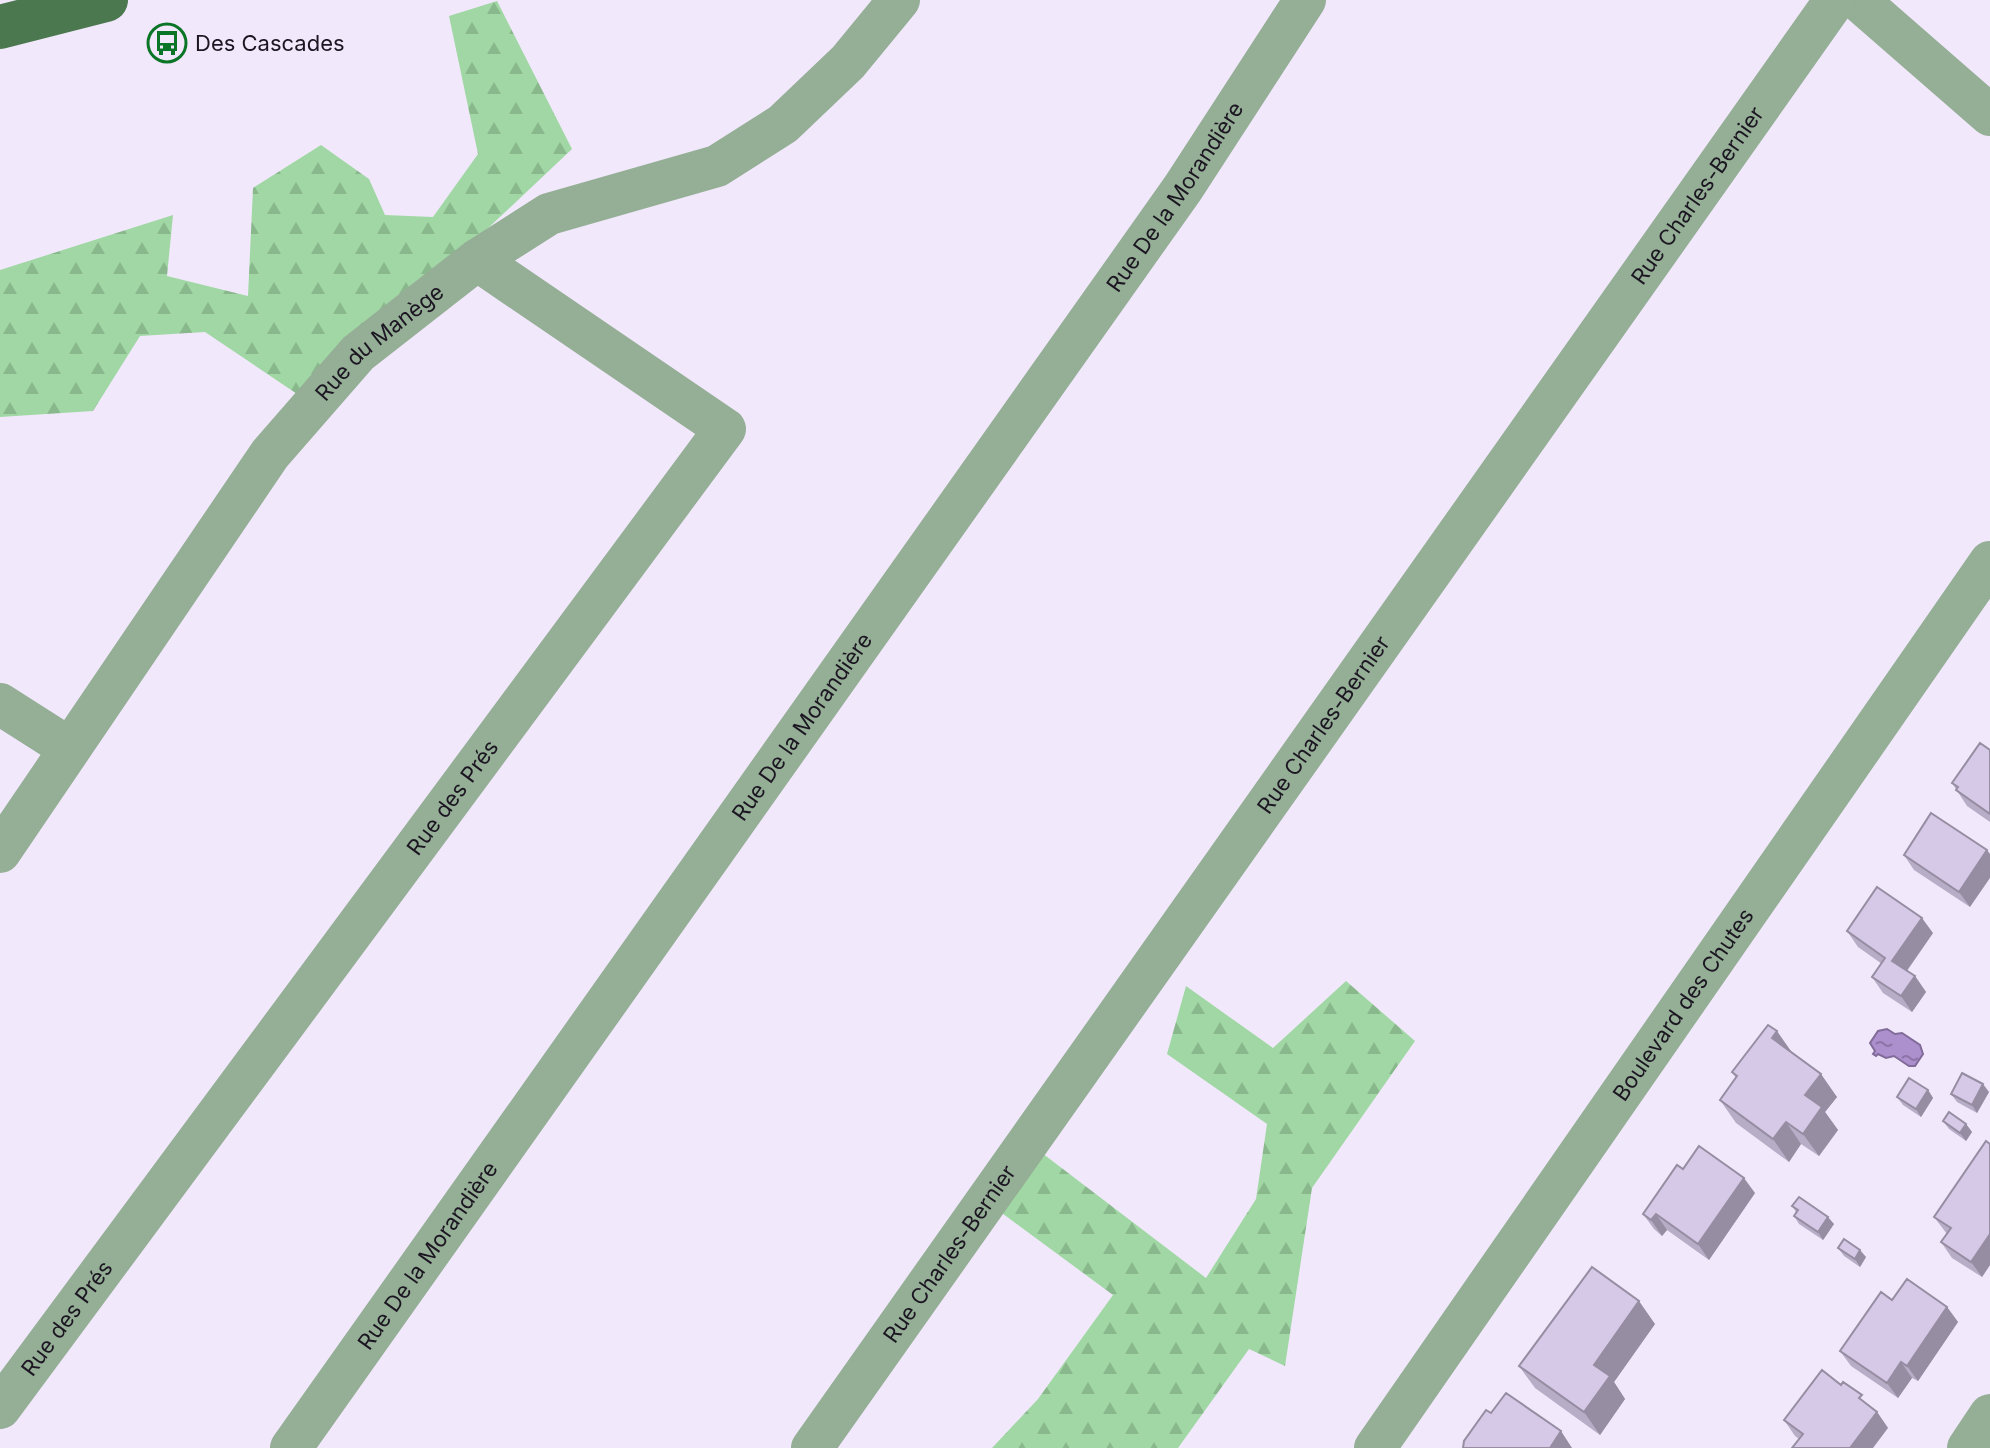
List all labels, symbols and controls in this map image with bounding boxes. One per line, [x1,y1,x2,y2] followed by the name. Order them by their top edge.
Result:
[146,22,188,64] bus stop icon: Des Cascades
[195,30,345,56] place label: Des Cascades
[1101,97,1248,297] street label: Rue De la Morandière
[1625,101,1769,289] street label: Rue Charles-Bernier
[310,278,449,406] street label: Rue du Manège
[726,628,877,825] street label: Rue De la Morandière
[1252,630,1395,818] street label: Rue Charles-Bernier
[401,735,503,860] street label: Rue des Prés
[1607,903,1759,1106] street label: Boulevard des Chutes
[352,1156,503,1354] street label: Rue De la Morandière
[878,1160,1021,1348] street label: Rue Charles-Bernier
[16,1255,118,1381] street label: Rue des Prés

